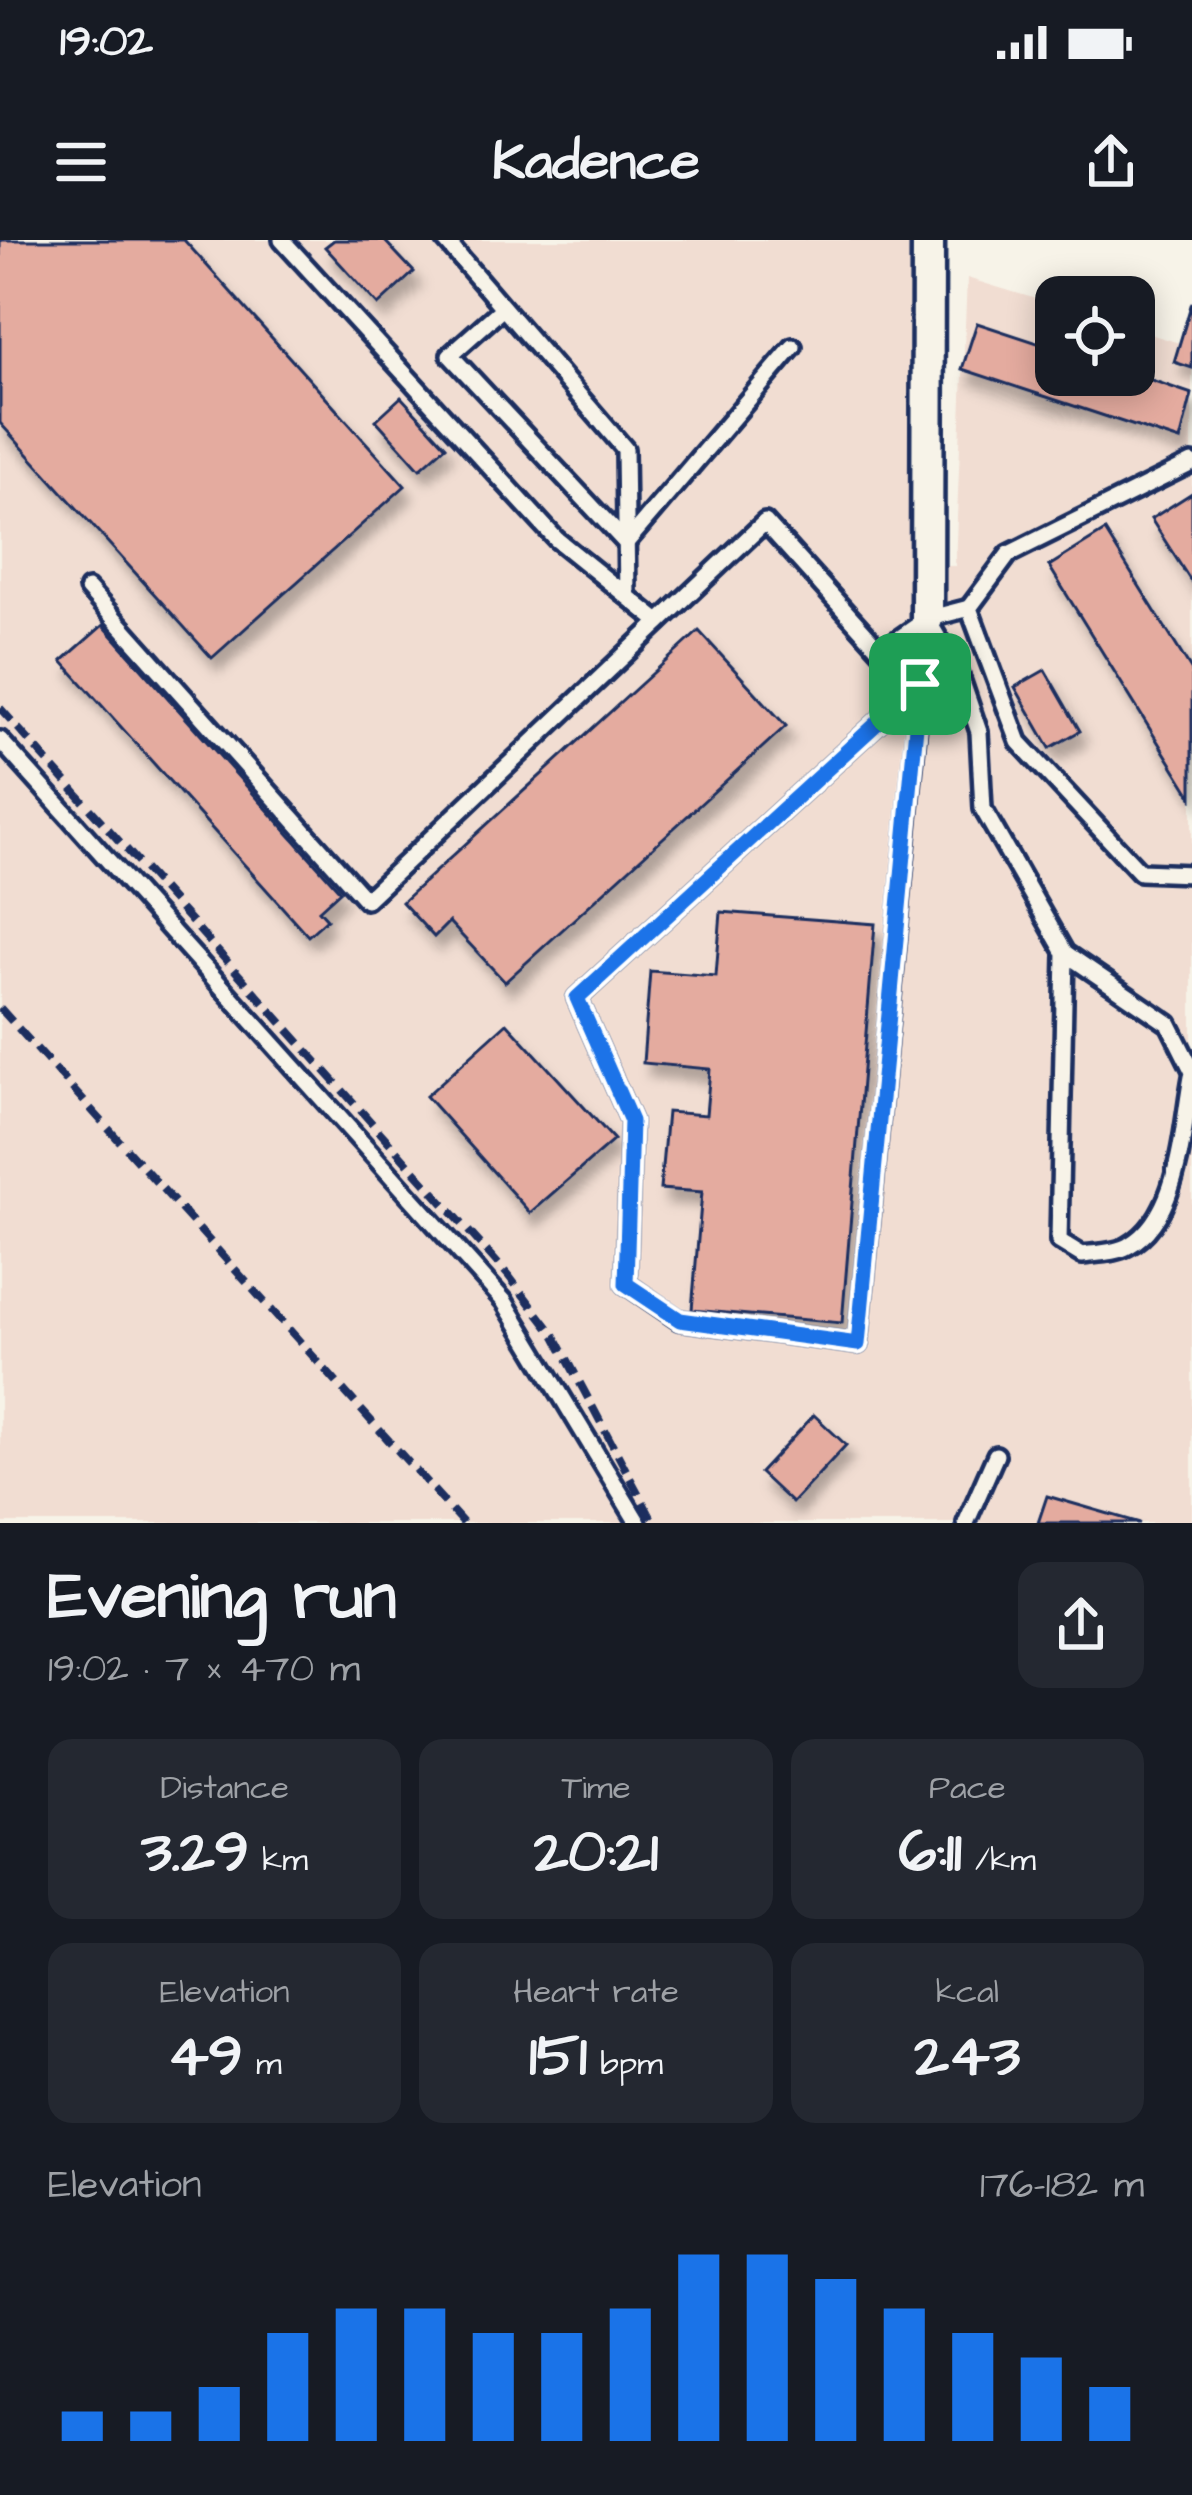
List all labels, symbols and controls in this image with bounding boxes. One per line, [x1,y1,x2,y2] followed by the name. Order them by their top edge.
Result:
[60,11,153,73] text: 19:02
[492,125,700,200] text: Kadence
[48,129,114,195] icon: menu
[1078,129,1144,195] icon: share
[1035,276,1155,396] map controls
[1035,276,1155,396] button: locate
[869,633,971,735] pin
[887,651,953,717] icon: arrive
[48,1552,396,1644] text: Evening run
[1018,1562,1144,1688] button: share
[48,1643,360,1697] text: 19:02 · 7 × 470 m
[161,1765,289,1811] text: Distance
[561,1765,631,1811] text: Time
[929,1765,1006,1811] text: Pace
[141,1811,249,1894] text: 3.29
[534,1811,658,1894] text: 20:21
[899,1811,962,1894] text: 6:11
[249,1837,308,1883] text: km
[962,1837,1036,1883] text: /km
[160,1969,290,2015] text: Elevation
[513,1969,679,2015] text: Heart rate
[936,1969,999,2015] text: kcal
[168,2015,243,2098] text: 49
[529,2015,587,2098] text: 151
[914,2015,1020,2098] text: 243
[243,2041,282,2087] text: m
[587,2041,663,2087] text: bpm
[48,2159,202,2213] text: Elevation
[980,2159,1144,2213] text: 176–182 m

